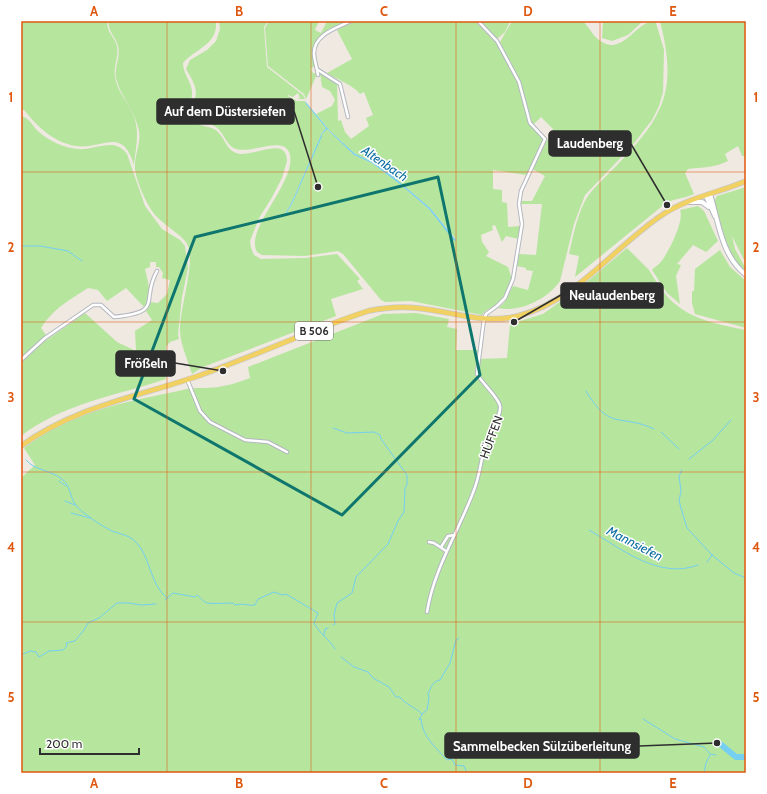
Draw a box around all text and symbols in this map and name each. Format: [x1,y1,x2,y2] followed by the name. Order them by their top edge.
[90,3,99,19] text: A
[235,3,243,19] text: B
[380,3,388,19] text: C
[523,3,533,19] text: D
[669,3,677,19] text: E
[9,89,13,105] text: 1
[754,89,758,105] text: 1
[157,99,294,124] callout: Auf dem Düstersiefen
[164,103,286,119] text: Auf dem Düstersiefen
[549,131,631,156] callout: Laudenberg
[557,135,624,151] text: Laudenberg
[358,141,411,184] water label: Altenbach
[8,239,15,255] text: 2
[753,239,760,255] text: 2
[561,283,663,308] callout: Neulaudenberg
[569,287,656,303] text: Neulaudenberg
[295,322,333,340] road number: B 506
[116,351,175,376] callout: Frößeln
[124,355,168,371] text: Frößeln
[7,389,15,405] text: 3
[752,389,760,405] text: 3
[476,413,506,461] street label: HÜFFEN
[604,522,666,564] water label: Mannsiefen
[7,539,15,555] text: 4
[752,539,760,555] text: 4
[8,689,15,705] text: 5
[753,689,760,705] text: 5
[40,730,139,756] scale bar
[445,733,639,758] callout: Sammelbecken Sülzüberleitung
[46,736,82,751] text: 200 m
[453,738,631,754] text: Sammelbecken Sülzüberleitung
[90,775,99,791] text: A
[235,775,243,791] text: B
[380,775,388,791] text: C
[523,775,533,791] text: D
[669,775,677,791] text: E

